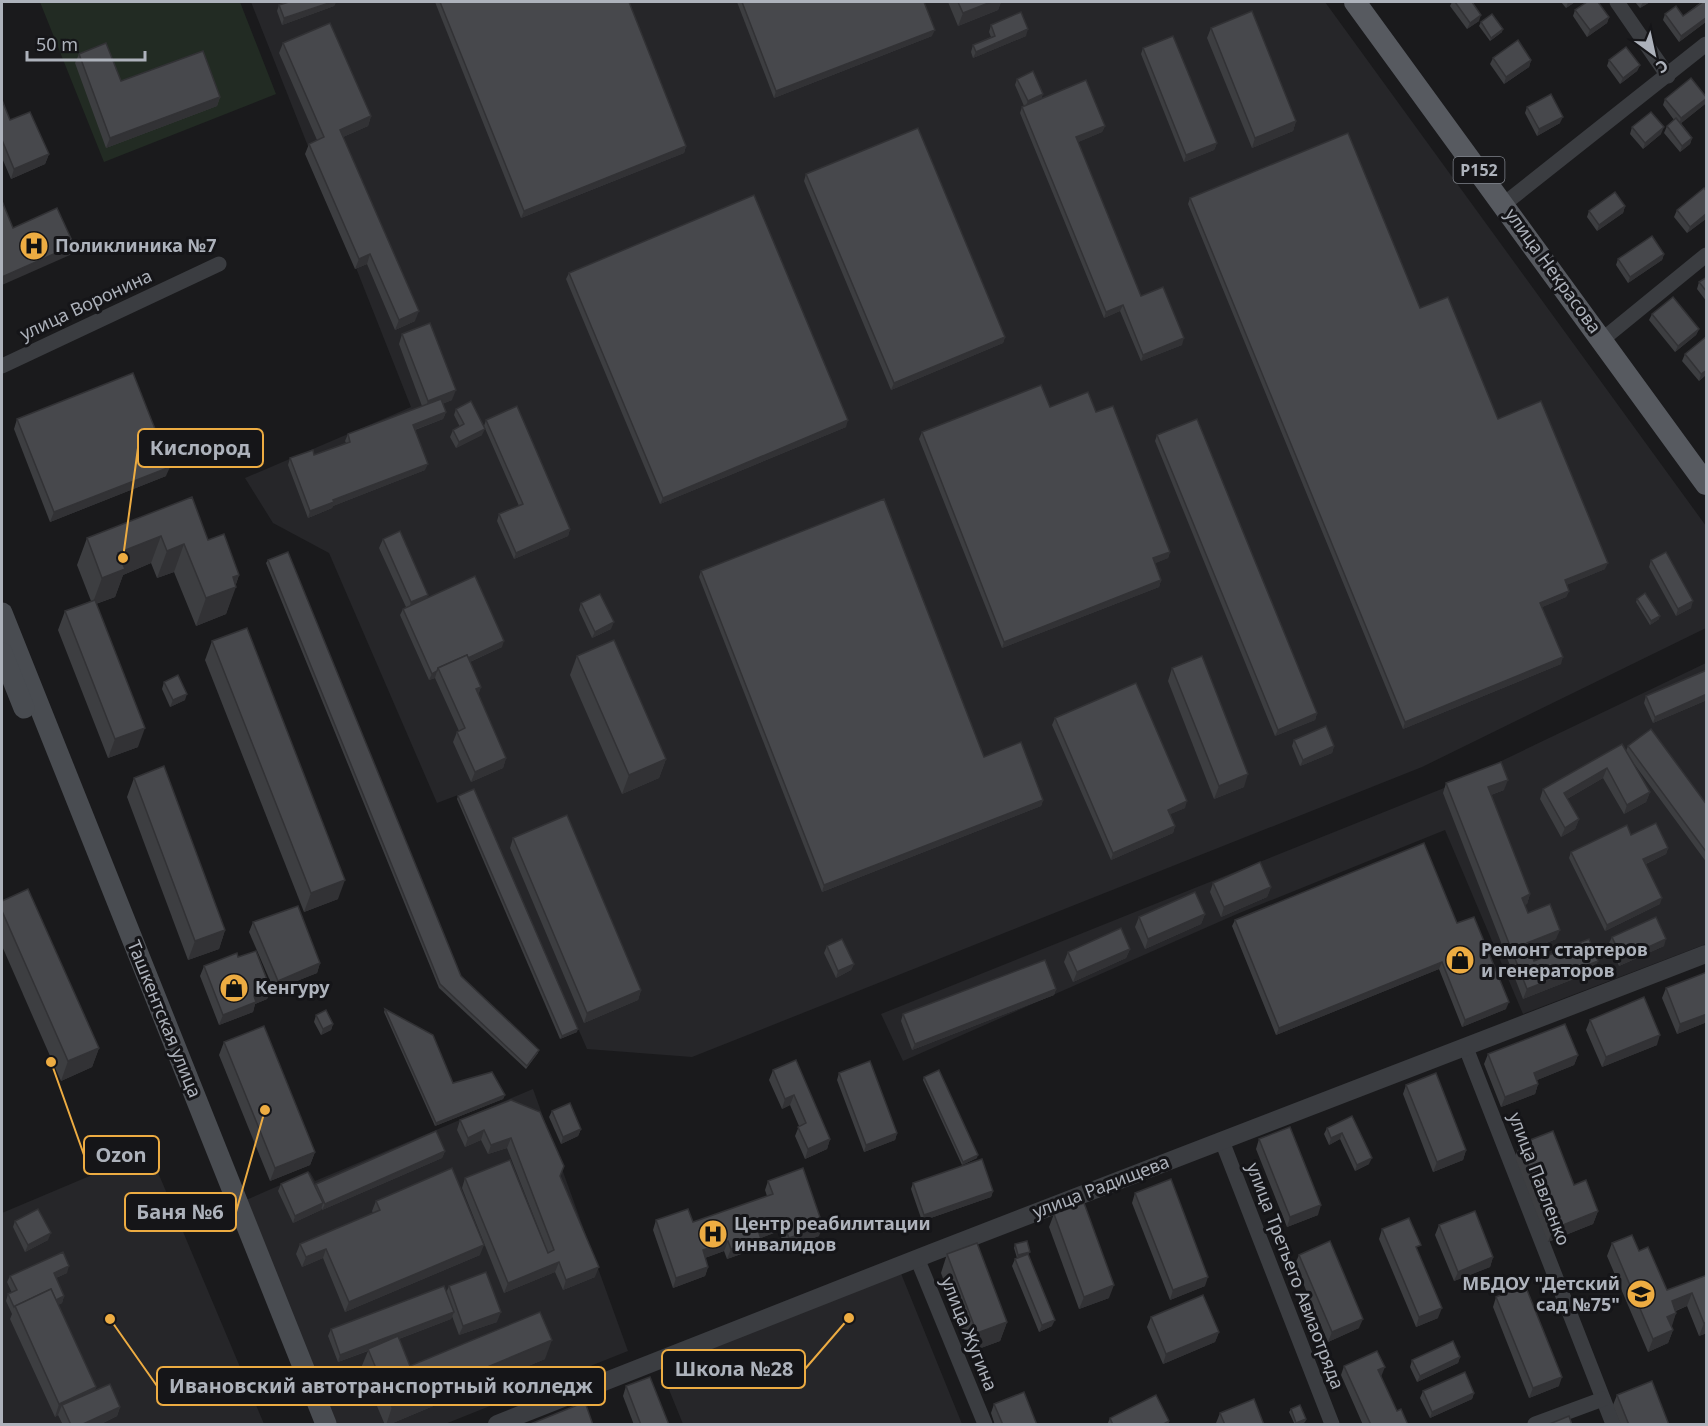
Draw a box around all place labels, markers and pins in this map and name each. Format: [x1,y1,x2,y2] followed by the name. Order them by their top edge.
[18,230,50,262] hospital icon: Поликлиника №7
[55,233,217,257] place label: Поликлиника №7
[138,429,263,467] callout: Кислород
[1481,937,1648,982] place label: Ремонт стартеров и генераторов
[1444,944,1476,976] shop icon: Ремонт стартеров и генераторов
[218,972,250,1004] shop icon: Кенгуру
[255,975,330,999] place label: Кенгуру
[84,1136,159,1174] callout: Ozon
[125,1193,236,1231] callout: Баня №6
[734,1211,931,1256] place label: Центр реабилитации инвалидов
[697,1218,729,1250] hospital icon: Центр реабилитации инвалидов
[1462,1271,1620,1316] place label: МБДОУ "Детский сад №75"
[1625,1278,1657,1310] school or university icon: МБДОУ "Детский сад №75"
[662,1350,805,1388] callout: Школа №28
[157,1367,605,1405] callout: Ивановский автотранспортный колледж

